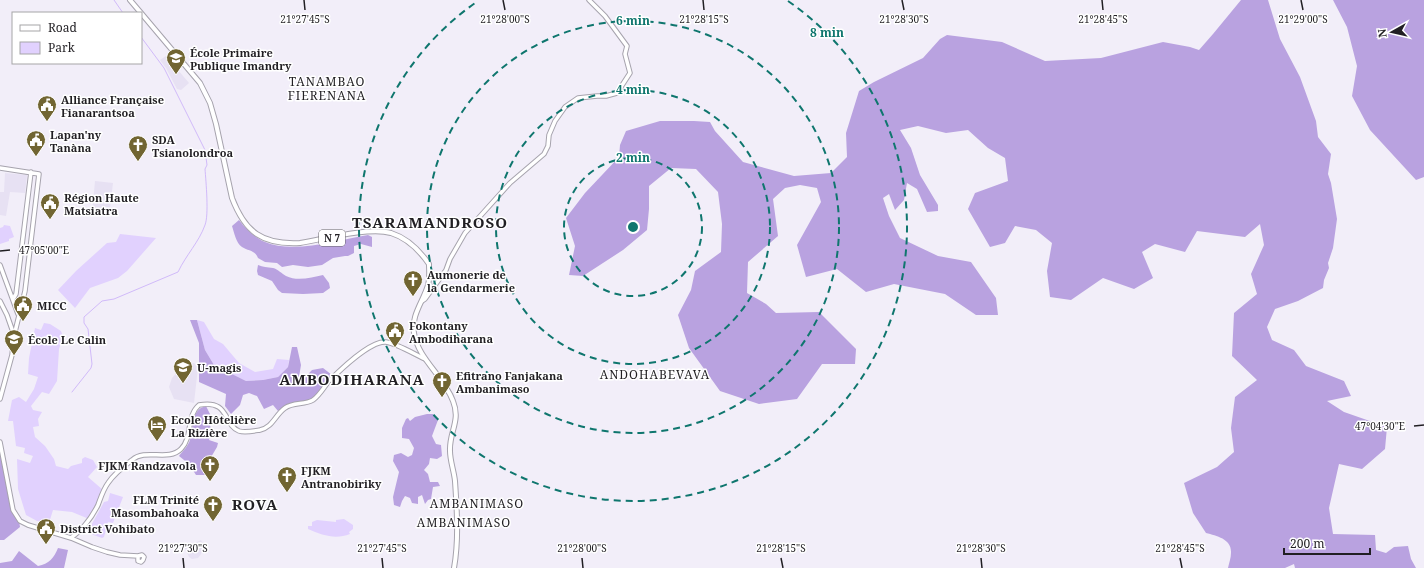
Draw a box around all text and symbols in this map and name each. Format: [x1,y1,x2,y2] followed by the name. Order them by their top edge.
[12,12,142,64] legend
[280,12,330,26] text: 21°27'45"S
[480,12,530,26] text: 21°28'00"S
[616,12,650,29] text: 6 min
[679,12,729,26] text: 21°28'15"S
[879,12,929,26] text: 21°28'30"S
[1078,12,1128,26] text: 21°28'45"S
[1278,12,1328,26] text: 21°29'00"S
[1372,12,1412,52] north arrow
[48,19,78,36] text: Road
[810,24,844,41] text: 8 min
[1374,28,1390,39] text: N
[48,39,76,56] text: Park
[190,45,292,73] place label: École Primaire Publique Imandry
[165,47,187,75] school or university icon: École Primaire Publique Imandry
[288,73,366,104] district label: TANAMBAO FIERENANA
[616,81,650,98] text: 4 min
[61,92,164,120] place label: Alliance Française Fianarantsoa
[36,94,58,122] public building icon: Alliance Française Fianarantsoa
[50,127,102,155] place label: Lapan'ny Tanàna
[25,129,47,157] public building icon: Lapan'ny Tanàna
[152,132,234,160] place label: SDA Tsianolondroa
[127,134,149,162] church icon: SDA Tsianolondroa
[616,149,650,166] text: 2 min
[64,190,139,218] place label: Région Haute Matsiatra
[39,192,61,220] public building icon: Région Haute Matsiatra
[352,212,508,232] district label: TSARAMANDROSO
[626,220,640,234] centre of rings
[319,230,345,246] road number: N 7
[19,243,69,257] text: 47°05'00"E
[427,267,515,295] place label: Aumonerie de la Gendarmerie
[402,269,424,297] church icon: Aumonerie de la Gendarmerie
[12,294,34,322] public building icon: MICC
[37,298,67,313] place label: MICC
[409,318,493,346] place label: Fokontany Ambodiharana
[384,320,406,348] public building icon: Fokontany Ambodiharana
[3,328,25,356] school or university icon: École Le Calin
[28,332,107,347] place label: École Le Calin
[172,356,194,384] school or university icon: U-magis
[197,360,241,375] place label: U-magis
[600,366,710,383] district label: ANDOHABEVAVA
[456,368,563,396] place label: Efitrano Fanjakana Ambanimaso
[279,369,425,389] district label: AMBODIHARANA
[431,370,453,398] church icon: Efitrano Fanjakana Ambanimaso
[171,412,256,440] place label: Ecole Hôtelière La Rizière
[146,414,168,442] hotel icon: Ecole Hôtelière La Rizière
[1355,419,1405,433] text: 47°04'30"E
[199,454,221,482] church icon: FJKM Randzavola
[98,458,196,473] place label: FJKM Randzavola
[301,463,382,491] place label: FJKM Antranobiriky
[276,465,298,493] church icon: FJKM Antranobiriky
[111,492,199,520] place label: FLM Trinité Masombahoaka
[202,494,224,522] church icon: FLM Trinité Masombahoaka
[232,494,278,514] district label: ROVA
[430,495,524,512] district label: AMBANIMASO
[417,514,511,531] district label: AMBANIMASO
[35,517,57,545] public building icon: District Vohibato
[60,521,155,536] place label: District Vohibato
[1284,530,1370,556] scale bar
[1290,535,1325,552] text: 200 m
[158,541,208,555] text: 21°27'30"S
[357,541,407,555] text: 21°27'45"S
[557,541,607,555] text: 21°28'00"S
[756,541,806,555] text: 21°28'15"S
[956,541,1006,555] text: 21°28'30"S
[1155,541,1205,555] text: 21°28'45"S

